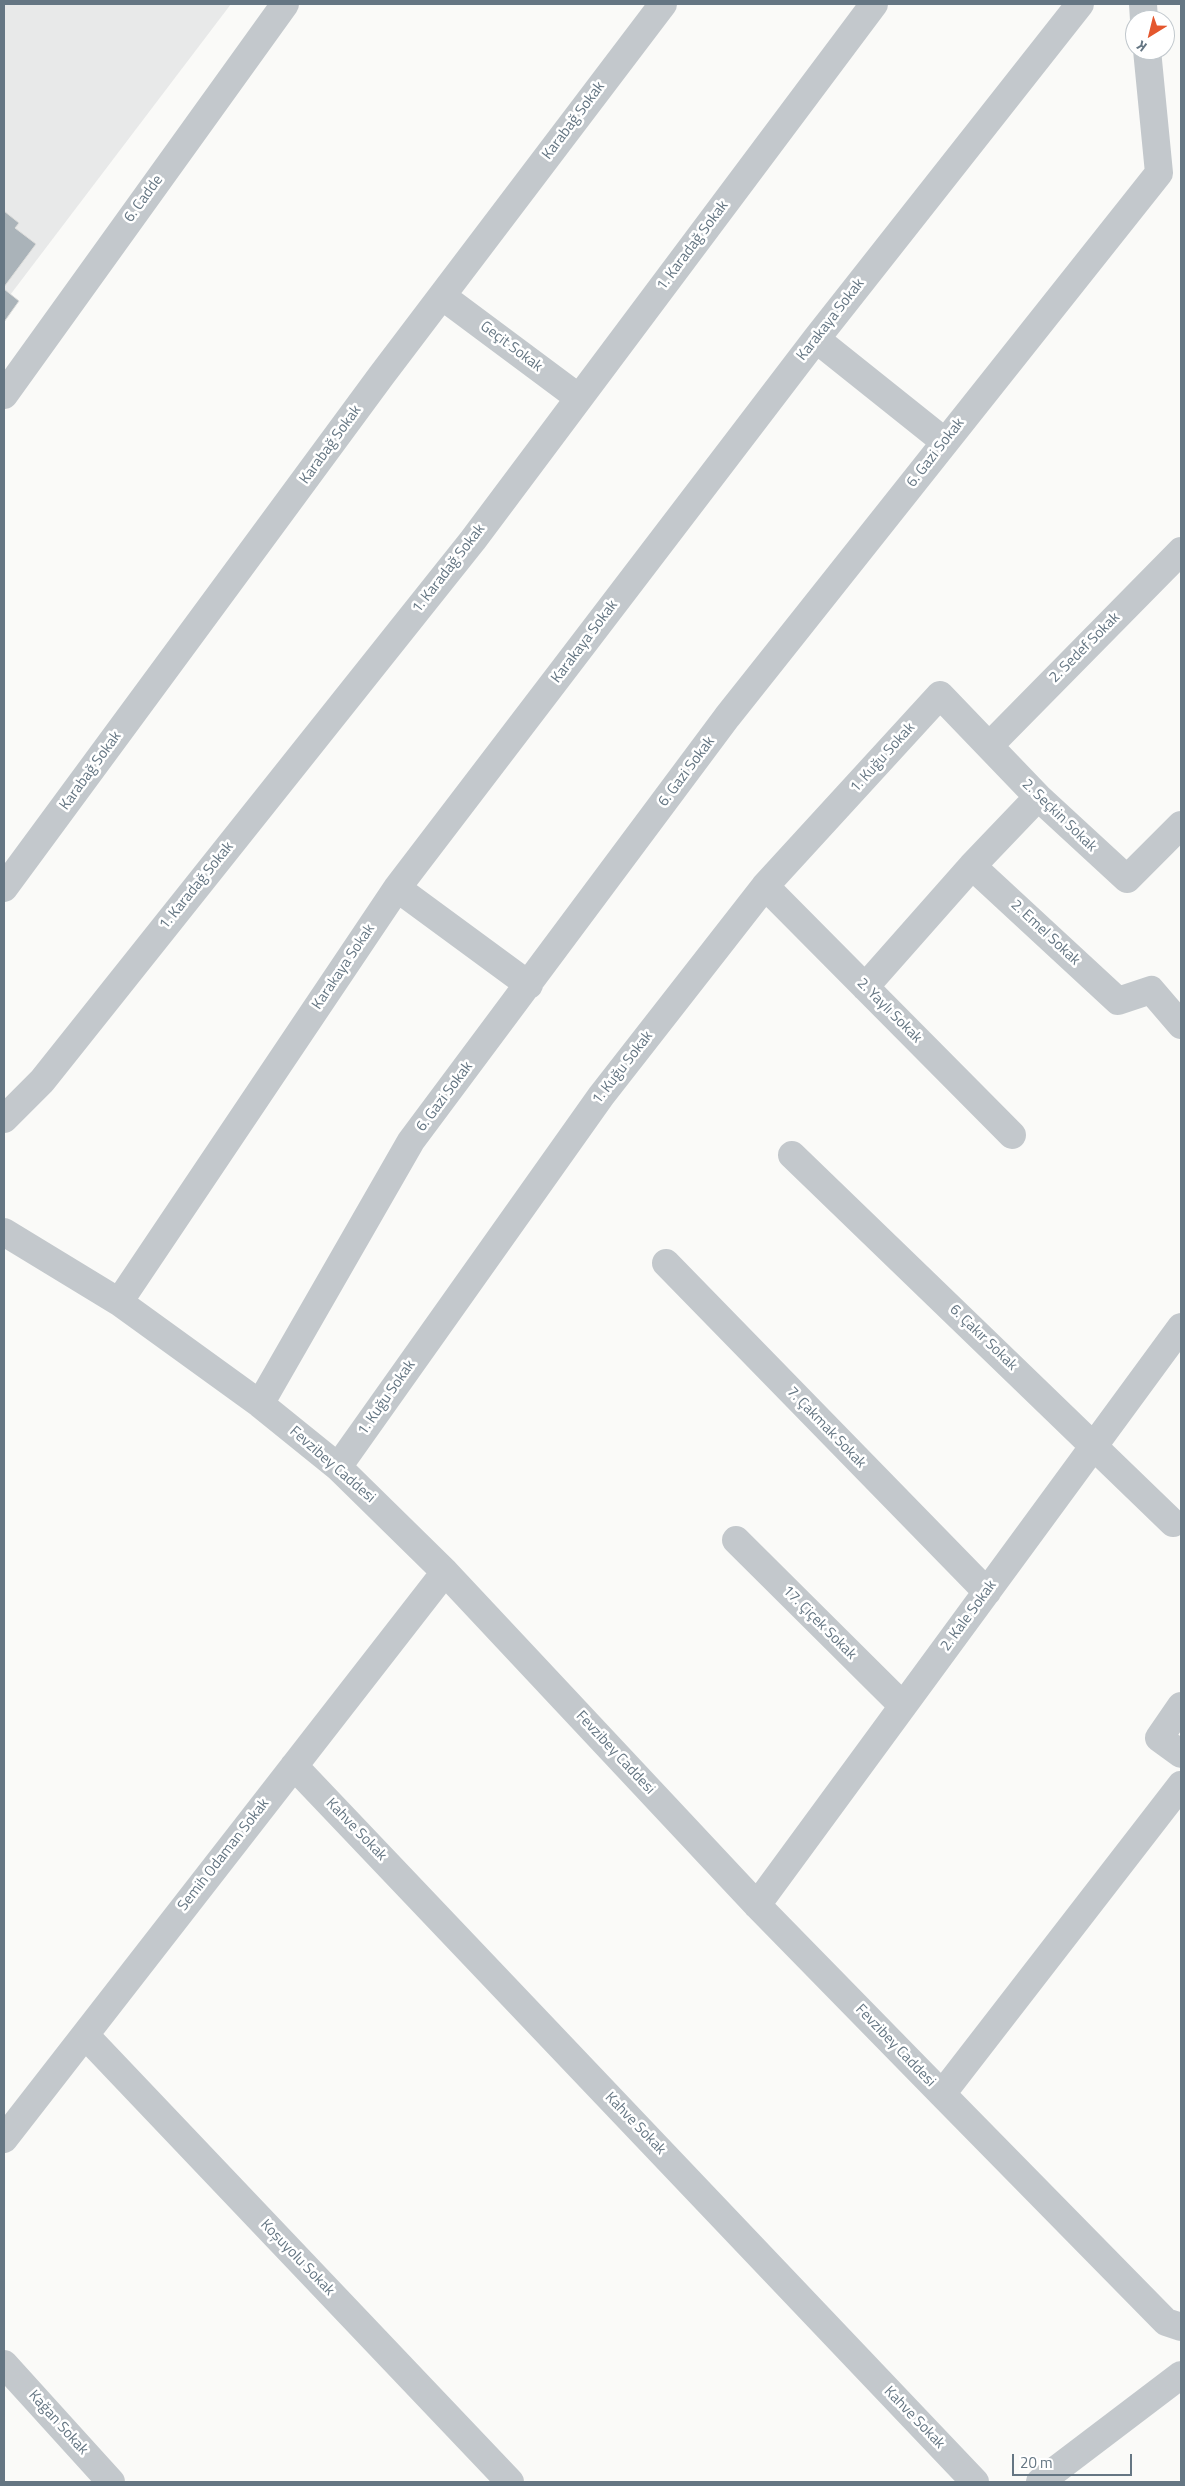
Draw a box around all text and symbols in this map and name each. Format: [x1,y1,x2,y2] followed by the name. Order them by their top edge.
[1125,10,1175,60] north arrow
[1132,36,1151,58] text: K
[539,78,609,164] street label: Karabağ Sokak
[121,172,167,226] street label: 6. Cadde
[653,197,733,295] street label: 1. Karadağ Sokak
[793,275,869,365] street label: Karakaya Sokak
[476,318,546,376] street label: Geçit Sokak
[296,402,366,488] street label: Karabağ Sokak
[903,415,969,491] street label: 6. Gazi Sokak
[409,521,489,617] street label: 1. Karadağ Sokak
[548,597,622,687] street label: Karakaya Sokak
[1046,609,1124,687] street label: 2. Sedef Sokak
[847,719,919,797] street label: 1. Kuğu Sokak
[56,728,126,814] street label: Karabağ Sokak
[655,733,719,811] street label: 6. Gazi Sokak
[1018,776,1100,856] street label: 2. Seçkin Sokak
[156,838,238,934] street label: 1. Karadağ Sokak
[1007,896,1083,970] street label: 2. Emel Sokak
[309,921,379,1013] street label: Karakaya Sokak
[853,975,925,1047] street label: 2. Yaylı Sokak
[589,1028,657,1108] street label: 1. Kuğu Sokak
[413,1058,477,1136] street label: 6. Gazi Sokak
[945,1301,1021,1375] street label: 6. Çakır Sokak
[354,1357,420,1439] street label: 1. Kuğu Sokak
[783,1384,869,1472] street label: 7. Çakmak Sokak
[285,1423,379,1507] street label: Fevzibey Caddesi
[937,1577,1001,1655] street label: 2. Kale Sokak
[778,1582,860,1664] street label: 17. Çiçek Sokak
[572,1707,658,1799] street label: Fevzibey Caddesi
[175,1795,273,1915] street label: Semih Odaman Sokak
[322,1795,390,1865] street label: Kahve Sokak
[851,2001,939,2091] street label: Fevzibey Caddesi
[601,2089,669,2159] street label: Kahve Sokak
[256,2216,338,2300] street label: Koşuyolu Sokak
[880,2383,948,2453] street label: Kahve Sokak
[24,2387,92,2459] street label: Kağan Sokak
[1015,2444,1135,2476] scale bar
[1020,2451,1053,2474] text: 20 m

